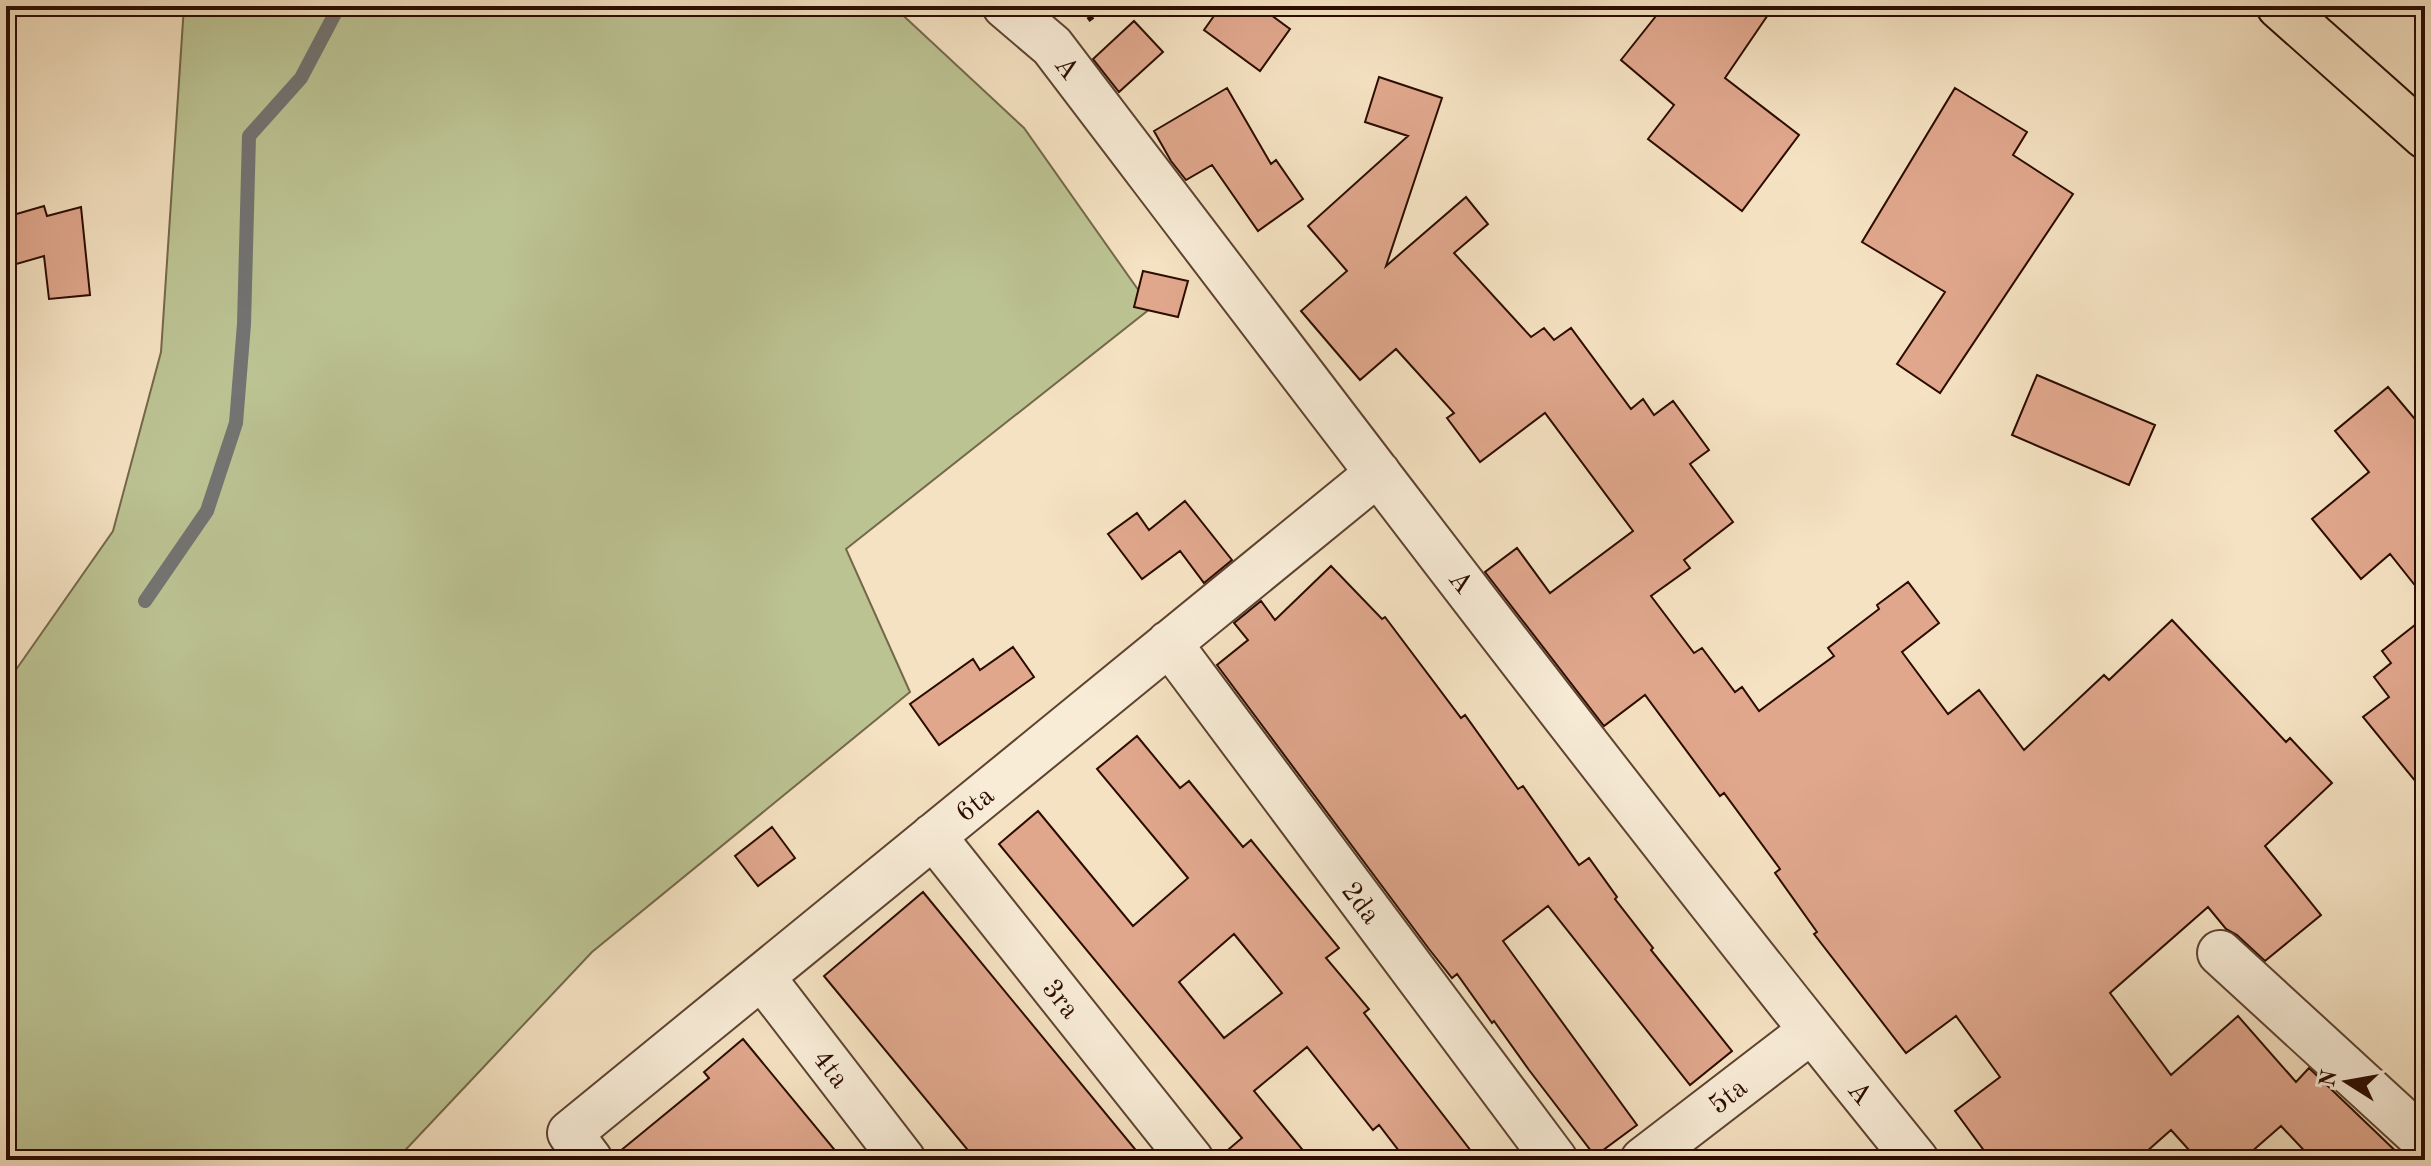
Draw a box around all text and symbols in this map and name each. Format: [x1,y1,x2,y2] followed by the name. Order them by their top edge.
[1048,52,1083,86] street label: A
[1442,566,1477,600] street label: A
[952,782,1000,829] street label: 6ta
[1335,878,1384,930] street label: 2da
[1036,975,1084,1025] street label: 3ra
[2307,1042,2387,1122] north arrow
[806,1046,853,1094] street label: 4ta
[2317,1068,2342,1089] text: N
[1705,1074,1753,1121] street label: 5ta
[1841,1077,1876,1111] street label: A

